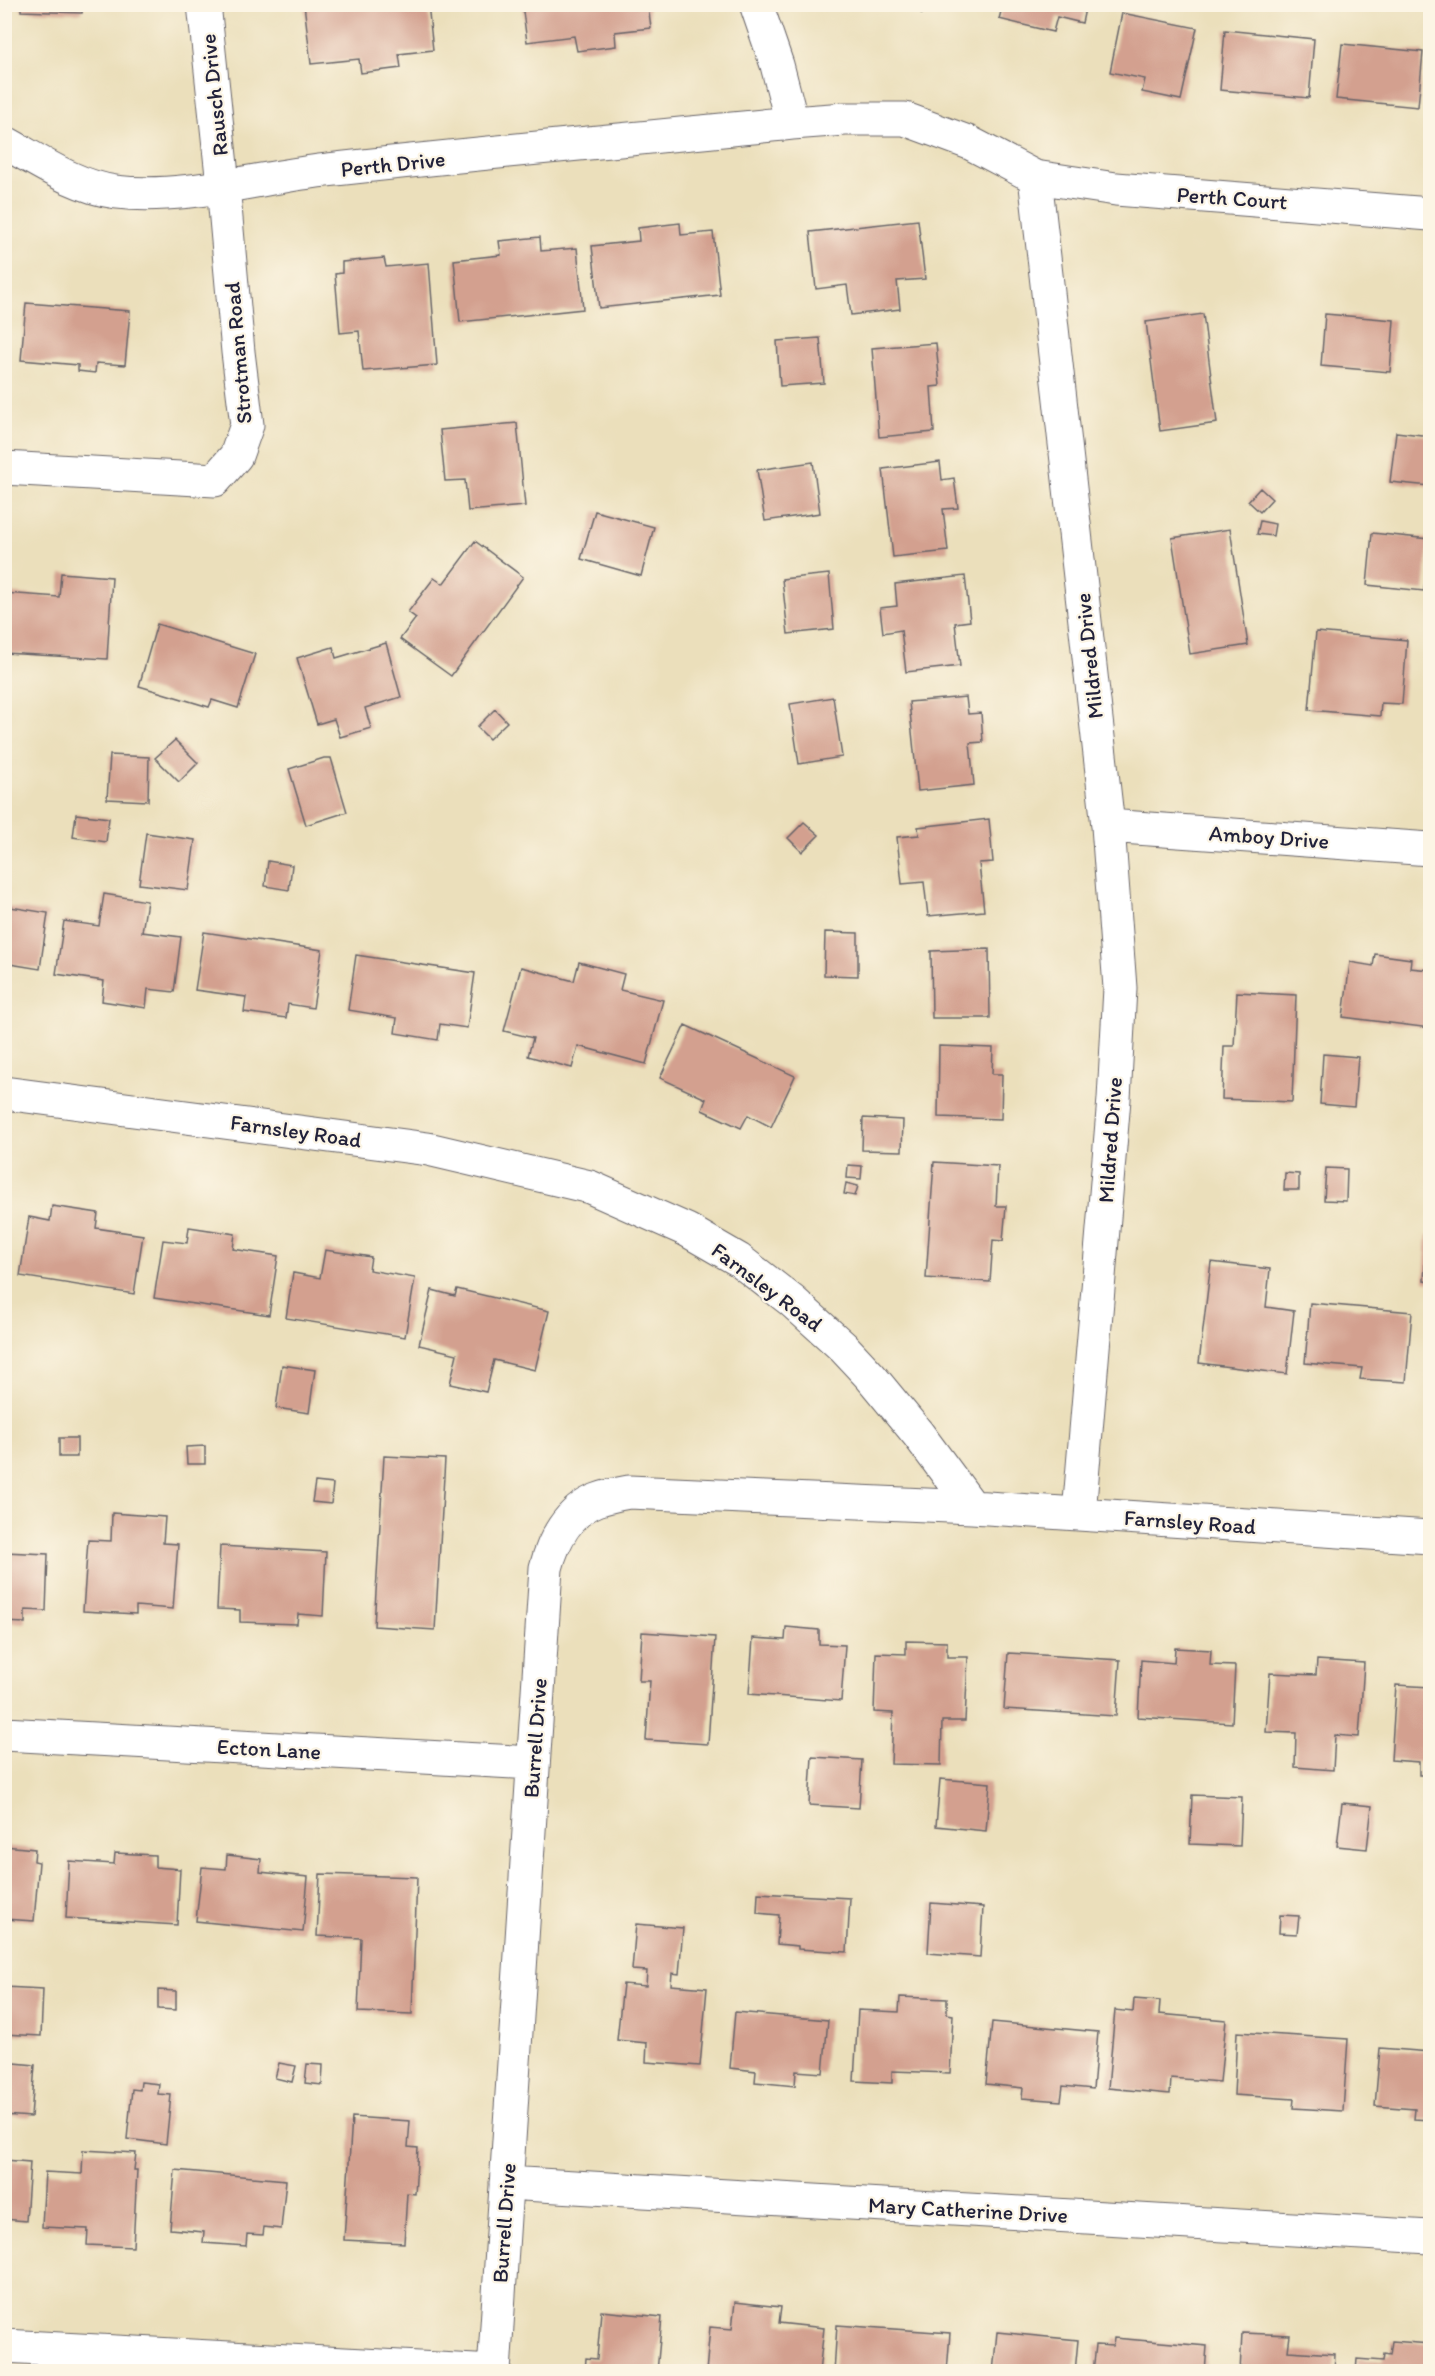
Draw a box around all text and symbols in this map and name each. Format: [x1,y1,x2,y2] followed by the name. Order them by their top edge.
[194,33,234,157] street label: Rausch Drive
[339,145,447,183] street label: Perth Drive
[1176,181,1288,215] street label: Perth Court
[218,281,258,425] street label: Strotman Road
[1069,592,1109,720] street label: Mildred Drive
[1208,819,1330,855] street label: Amboy Drive
[1092,1076,1128,1204] street label: Mildred Drive
[229,1108,363,1154] street label: Farnsley Road
[706,1236,828,1338] street label: Farnsley Road
[1123,1504,1257,1540] street label: Farnsley Road
[517,1677,553,1799] street label: Burrell Drive
[216,1733,322,1765] street label: Ecton Lane
[486,2162,522,2284] street label: Burrell Drive
[868,2191,1068,2229] street label: Mary Catherine Drive

